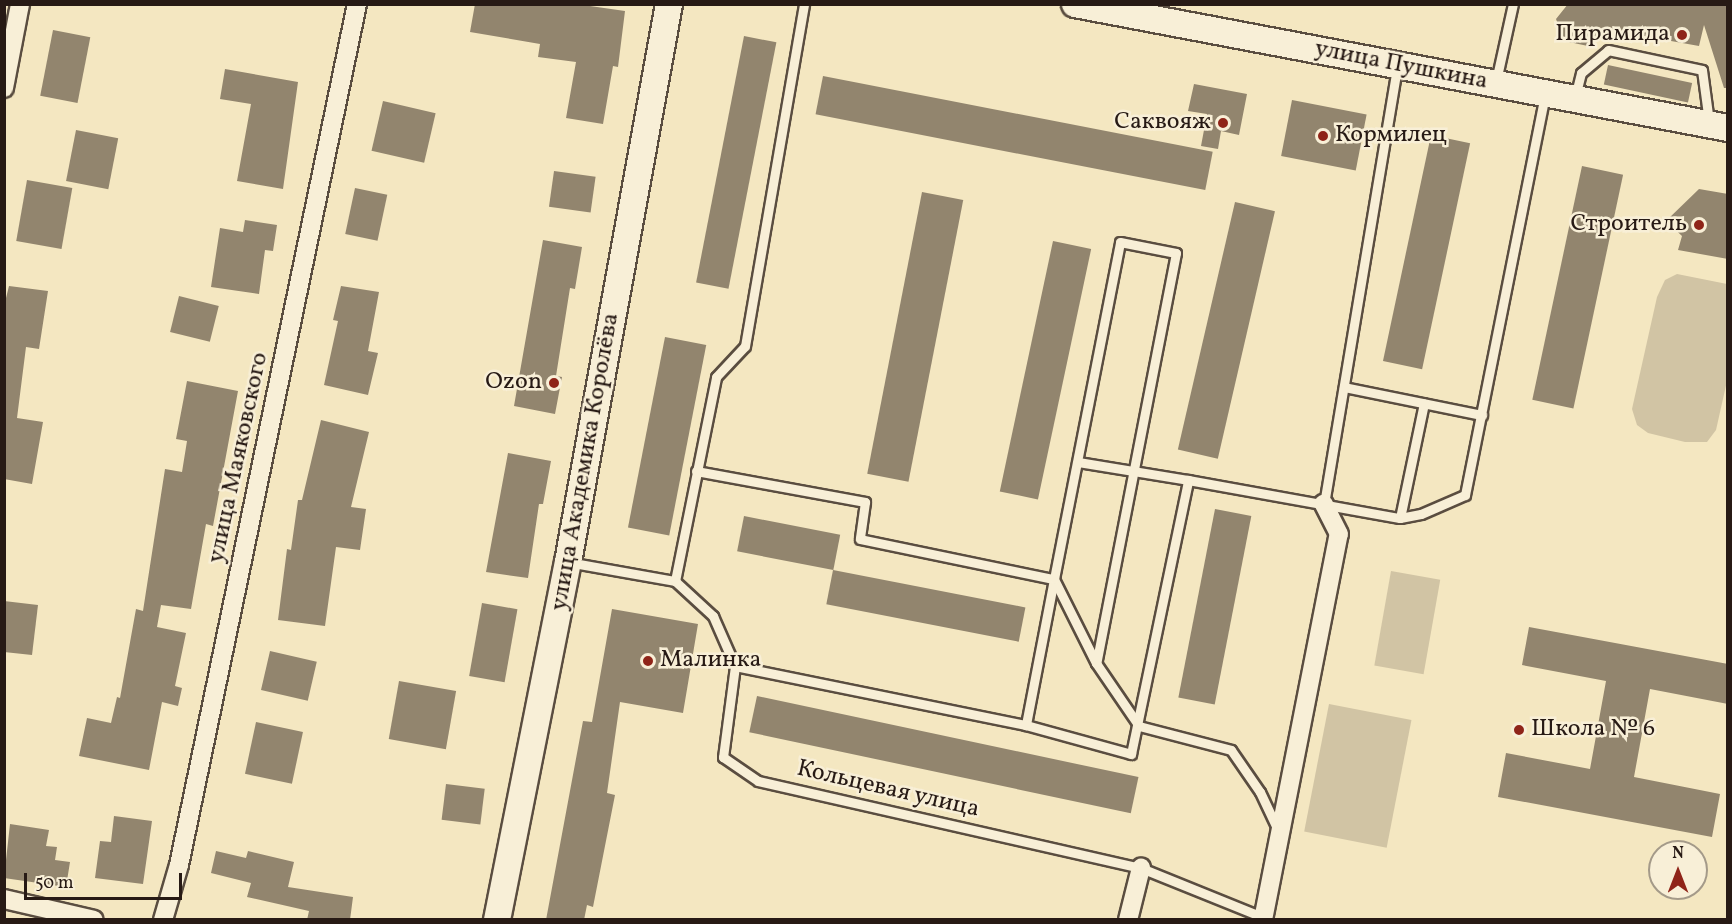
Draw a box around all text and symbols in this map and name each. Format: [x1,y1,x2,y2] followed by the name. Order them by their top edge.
[1555,21,1670,49] place label: Пирамида
[1675,28,1689,42] marker: Пирамида
[1312,35,1490,97] street label: улица Пушкина
[1114,109,1211,137] place label: Саквояж
[1216,116,1230,130] marker: Саквояж
[1335,122,1447,150] place label: Кормилец
[1316,129,1330,143] marker: Кормилец
[1571,211,1687,239] place label: Строитель
[1692,218,1706,232] marker: Строитель
[546,311,626,613] street label: улица Академика Королёва
[203,350,275,566] street label: улица Маяковского
[485,369,542,397] place label: Ozon
[547,376,561,390] marker: Ozon
[660,647,761,675] place label: Малинка
[641,654,655,668] marker: Малинка
[1531,716,1655,744] place label: Школа № 6
[1512,723,1526,737] marker: Школа № 6
[794,755,982,825] street label: Кольцевая улица
[1648,840,1708,900] north arrow
[1672,843,1684,865] text: N
[27,861,184,899] scale bar
[35,871,74,896] text: 50 m

